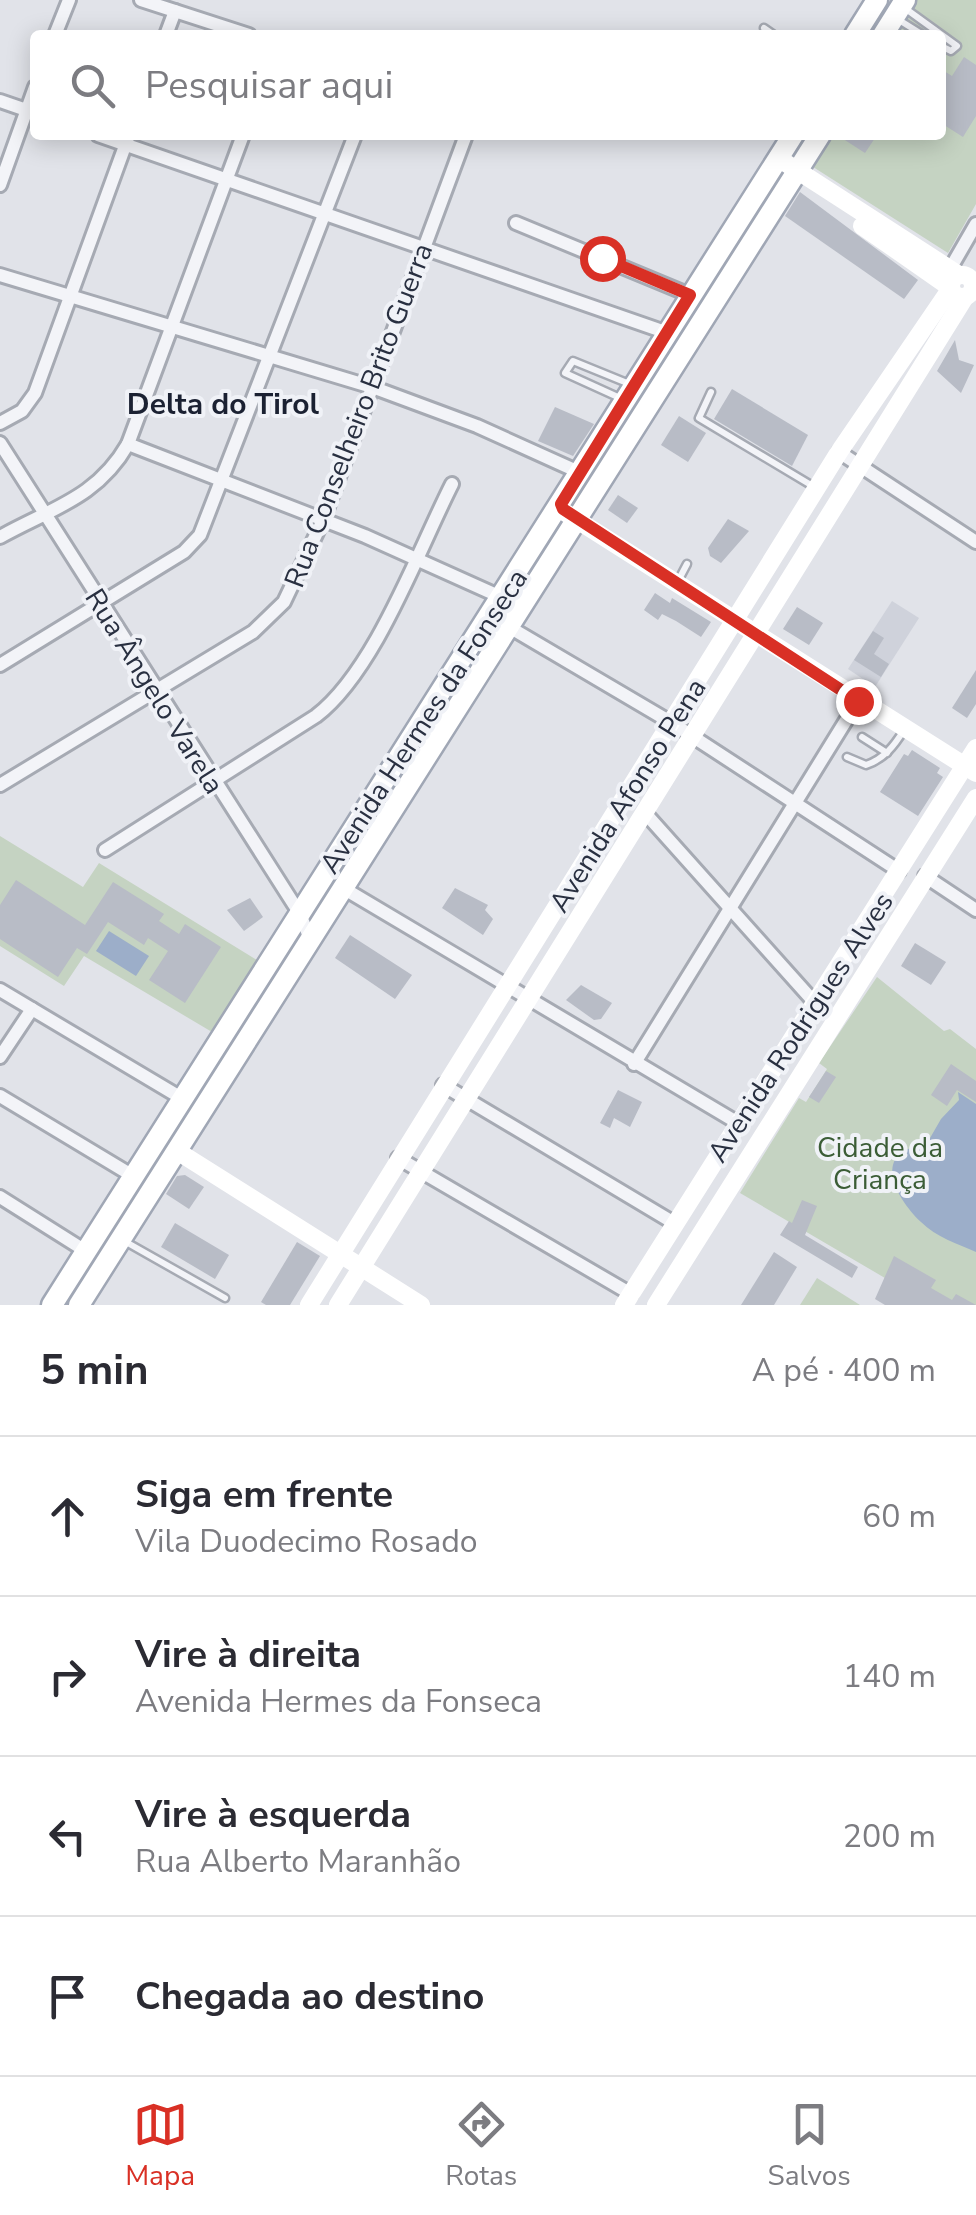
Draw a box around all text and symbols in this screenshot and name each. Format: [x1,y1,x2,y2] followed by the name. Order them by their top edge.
[30,30,946,140] search box
[65,58,120,113] icon: search
[145,60,393,111] text: Pesquisar aqui
[580,236,626,282] route start
[276,238,442,593] street label: Rua Conselheiro Brito Guerra
[127,384,320,425] district label: Delta do Tirol
[311,562,537,881] street label: Avenida Hermes da Fonseca
[76,582,233,801] street label: Rua Ângelo Varela
[540,671,715,920] street label: Avenida Afonso Pena
[836,679,882,725] route end
[699,885,903,1170] street label: Avenida Rodrigues Alves
[817,1129,943,1199] park label: Cidade da Criança
[40,1342,149,1399] text: 5 min
[752,1349,936,1392] text: A pé · 400 m
[135,1469,393,1520] text: Siga em frente
[40,1489,95,1544] icon: ahead
[862,1495,936,1538] text: 60 m
[135,1520,478,1563] text: Vila Duodecimo Rosado
[135,1629,361,1680] text: Vire à direita
[40,1649,95,1704] icon: right
[843,1655,936,1698] text: 140 m
[135,1680,542,1723] text: Avenida Hermes da Fonseca
[135,1789,411,1840] text: Vire à esquerda
[40,1809,95,1864] icon: left
[843,1815,936,1858] text: 200 m
[135,1840,461,1883] text: Rua Alberto Maranhão
[40,1969,95,2024] icon: arrive
[135,1971,484,2022] text: Chegada ao destino
[125,2097,195,2195] tab: Mapa
[445,2097,517,2195] tab: Rotas
[768,2097,851,2195] tab: Salvos

